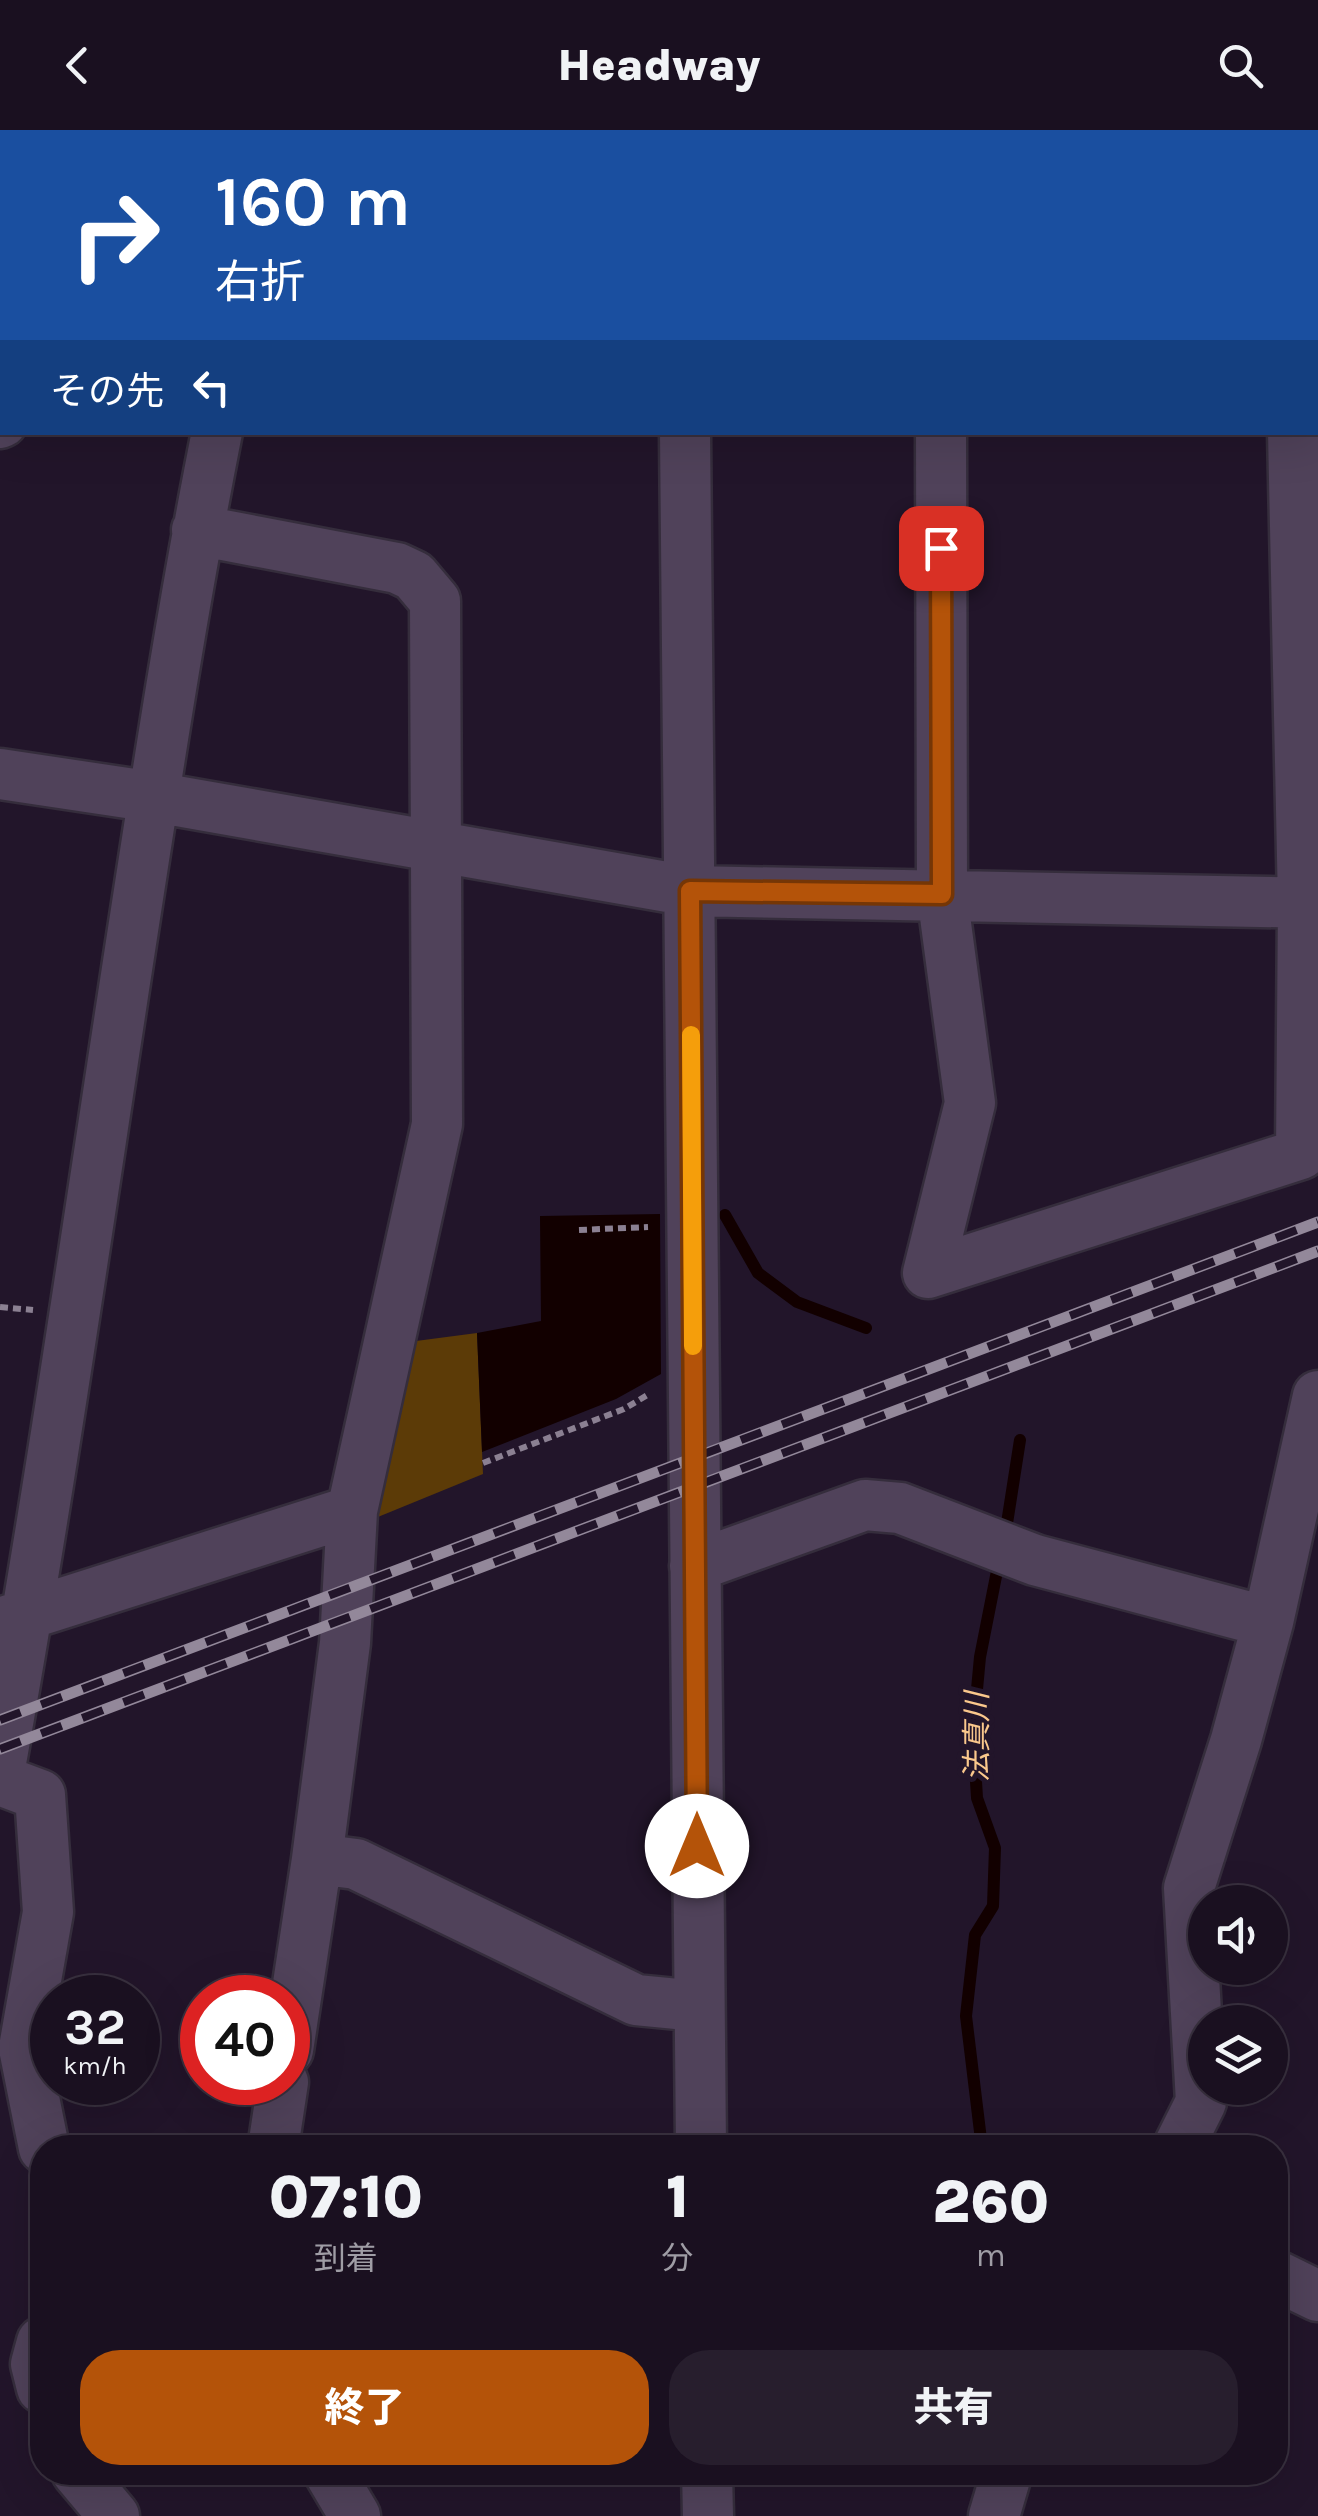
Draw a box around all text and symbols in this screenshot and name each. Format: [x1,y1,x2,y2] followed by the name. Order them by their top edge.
[50,38,105,93] icon: back
[1213,38,1268,93] icon: search
[558,39,760,91] text: Headway
[215,161,411,243] text: 160 m
[50,170,180,300] icon: right
[215,256,305,308] text: 右折
[184,360,239,415] icon: left
[50,369,164,414] text: その先
[899,506,984,591] pin
[914,521,969,576] icon: arrive
[959,1689,995,1782] water label: 法真川
[645,1794,749,1898] position arrow
[1188,1885,1288,2105] map controls
[1188,1885,1288,1985] button: sound
[180,1975,310,2105] speed limit sign: 40
[64,1998,126,2057] text: 32
[1188,2005,1288,2105] button: layers
[63,2051,127,2080] text: km/h
[269,2162,423,2232] text: 07:10
[666,2162,689,2232] text: 1
[932,2167,1049,2237] text: 260
[976,2237,1006,2274] text: m
[314,2240,378,2277] text: 到着
[662,2240,694,2277] text: 分
[80,2350,649,2465] button: 終了
[669,2350,1238,2465] button: 共有

